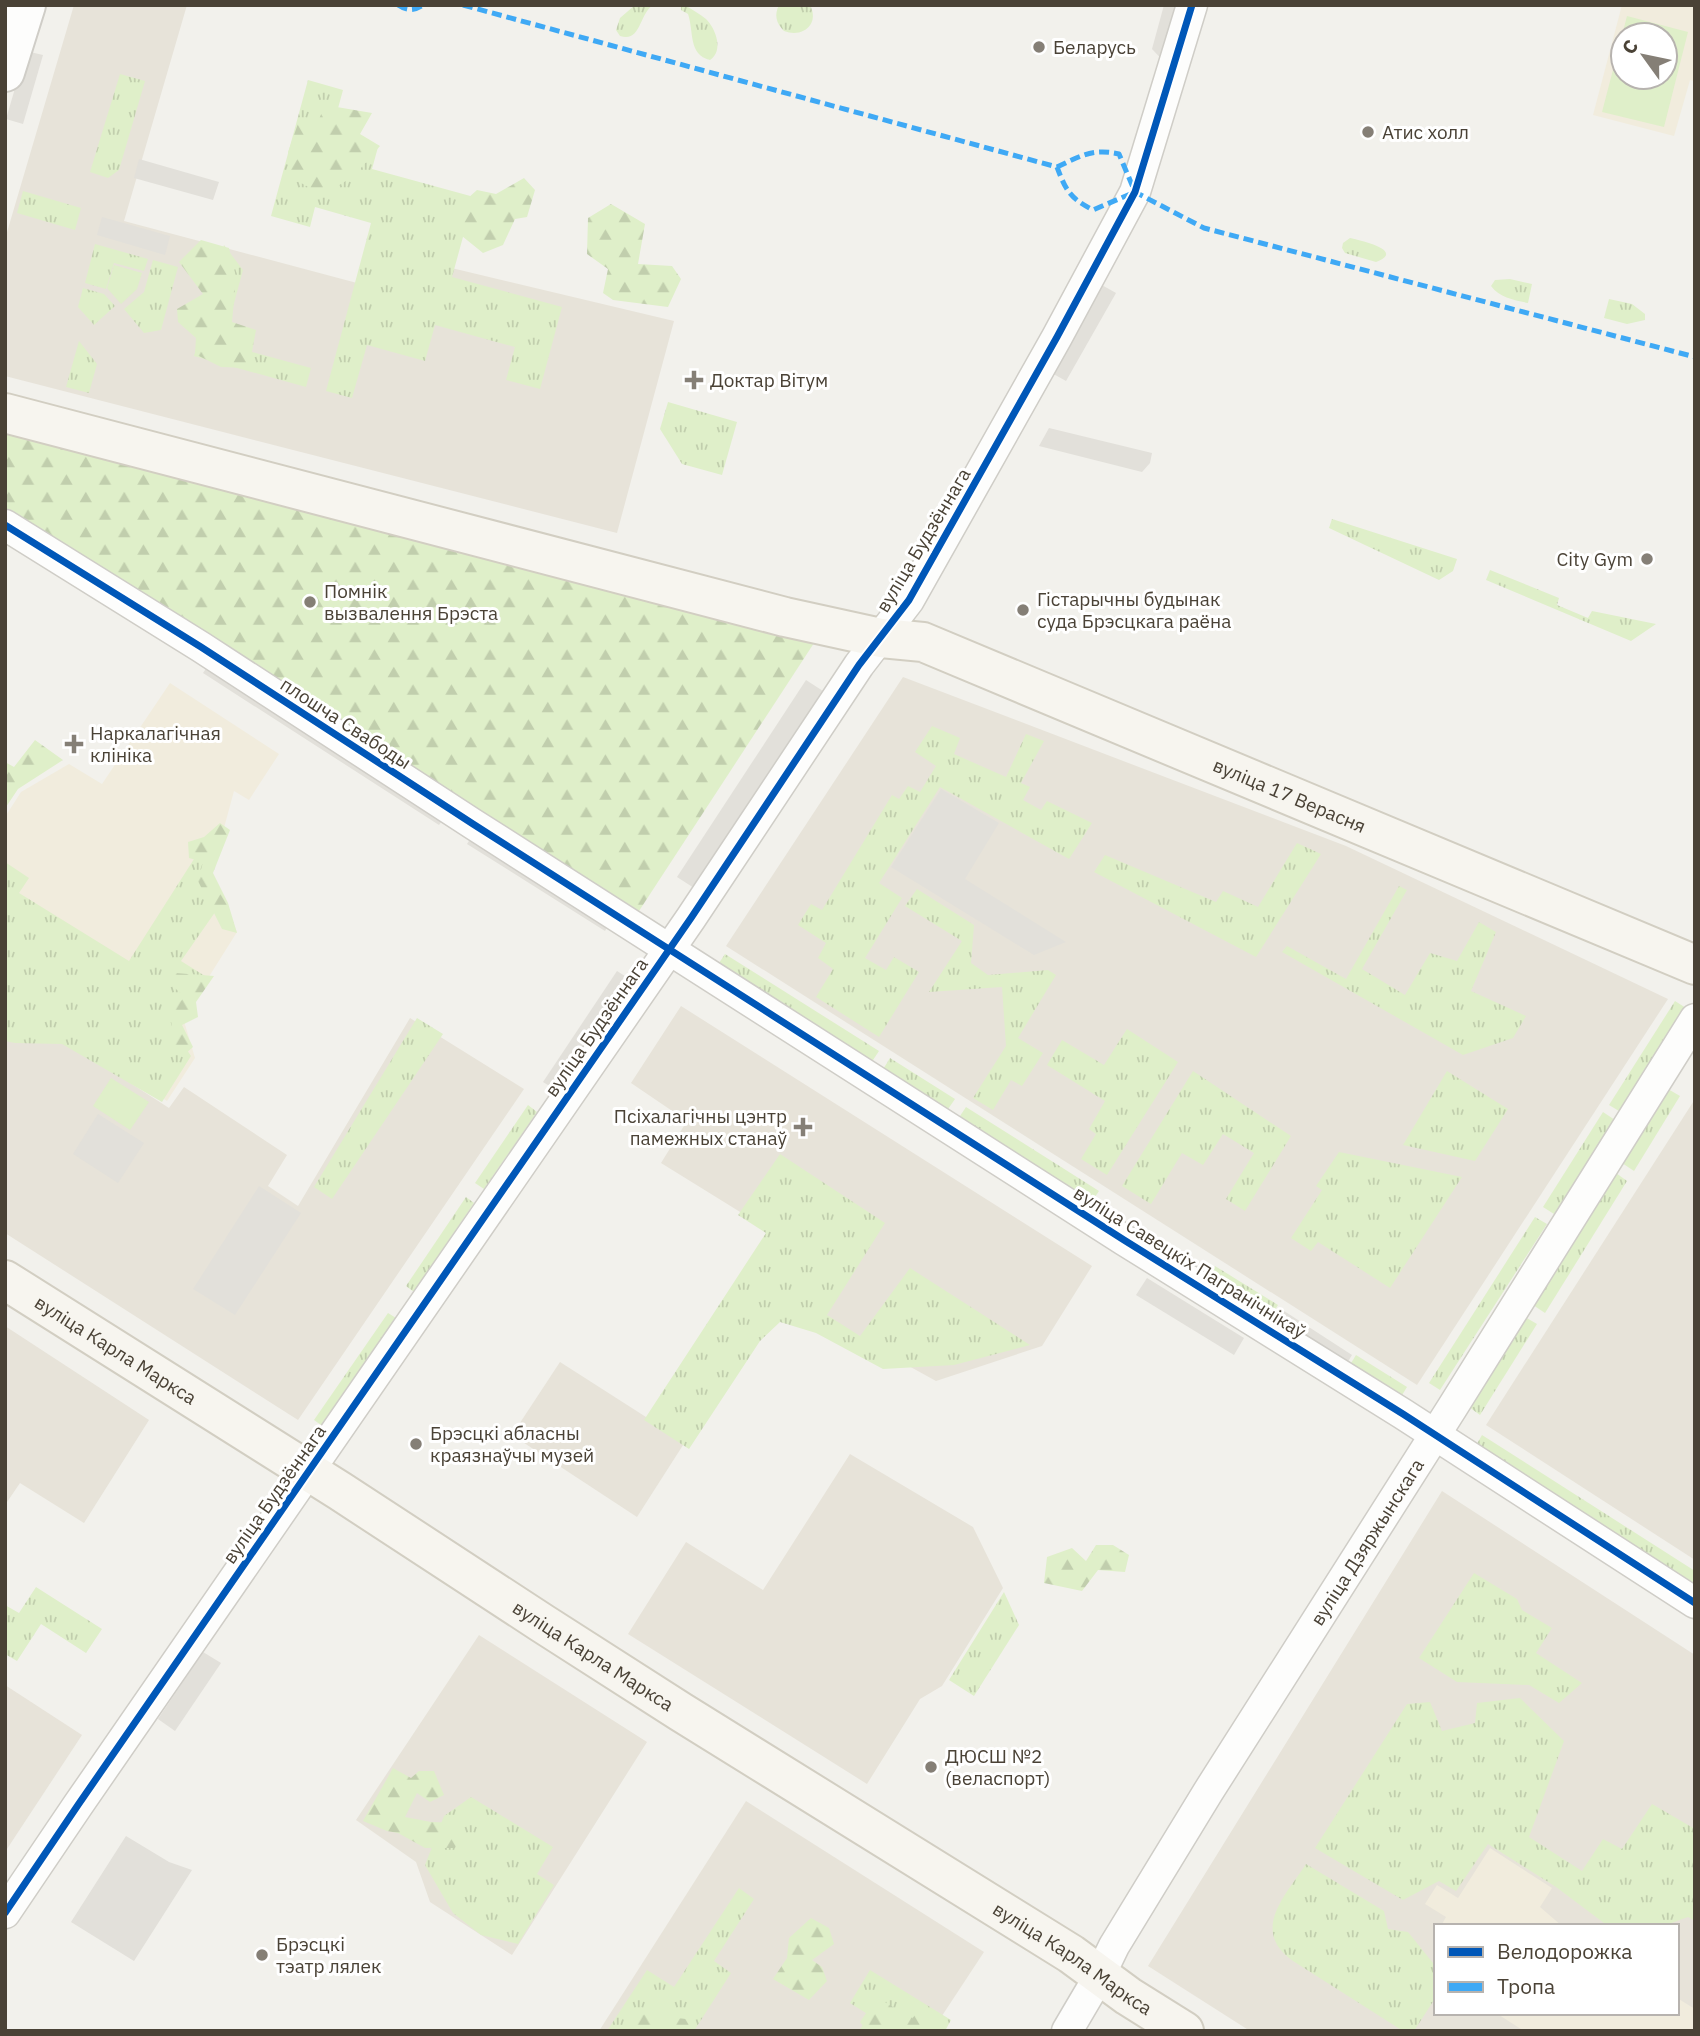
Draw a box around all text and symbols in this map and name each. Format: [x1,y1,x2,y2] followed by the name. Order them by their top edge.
[1609,21,1679,91] north arrow
[1053,35,1136,59] place label: Беларусь
[1616,35,1643,58] text: С
[1031,39,1047,55] marker: Беларусь
[1382,120,1469,144] place label: Атис холл
[1360,124,1376,140] marker: Атис холл
[710,368,828,392] place label: Доктар Вітум
[684,370,704,390] marker: Доктар Вітум
[870,463,976,617] street label: вуліца Будзённага
[1557,547,1633,571] place label: City Gym
[1639,551,1655,567] marker: City Gym
[324,579,498,625] place label: Помнік вызвалення Брэста
[1037,587,1231,633] place label: Гістарычны будынак суда Брэсцкага раёна
[302,594,318,610] marker: Помнік вызвалення Брэста
[1015,602,1031,618] marker: Гістарычны будынак суда Брэсцкага раёна
[276,672,416,774] street label: плошча Свабоды
[90,721,221,767] place label: Наркалагічная клініка
[64,734,84,754] marker: Наркалагічная клініка
[1209,753,1370,838] street label: вуліца 17 Верасня
[539,953,653,1101] street label: вуліца Будзённага
[614,1104,788,1150] place label: Псіхалагічны цэнтр памежных станаў
[793,1117,813,1137] marker: Псіхалагічны цэнтр памежных станаў
[1069,1180,1311,1344] street label: вуліца Савецкіх Пагранічнікаў
[30,1290,201,1410] street label: вуліца Карла Маркса
[217,1420,331,1568] street label: вуліца Будзённага
[430,1421,594,1467] place label: Брэсцкі абласны краязнаўчы музей
[408,1436,424,1452] marker: Брэсцкі абласны краязнаўчы музей
[1305,1454,1429,1630] street label: вуліца Дзяржынскага
[508,1595,678,1716] street label: вуліца Карла Маркса
[945,1744,1050,1790] place label: ДЮСШ №2 (веласпорт)
[923,1759,939,1775] marker: ДЮСШ №2 (веласпорт)
[989,1897,1157,2020] street label: вуліца Карла Маркса
[1434,1924,1679,2015] legend
[276,1932,381,1978] place label: Брэсцкі тэатр лялек
[1497,1937,1632,1965] text: Велодорожка
[254,1947,270,1963] marker: Брэсцкі тэатр лялек
[1497,1972,1555,2000] text: Тропа

